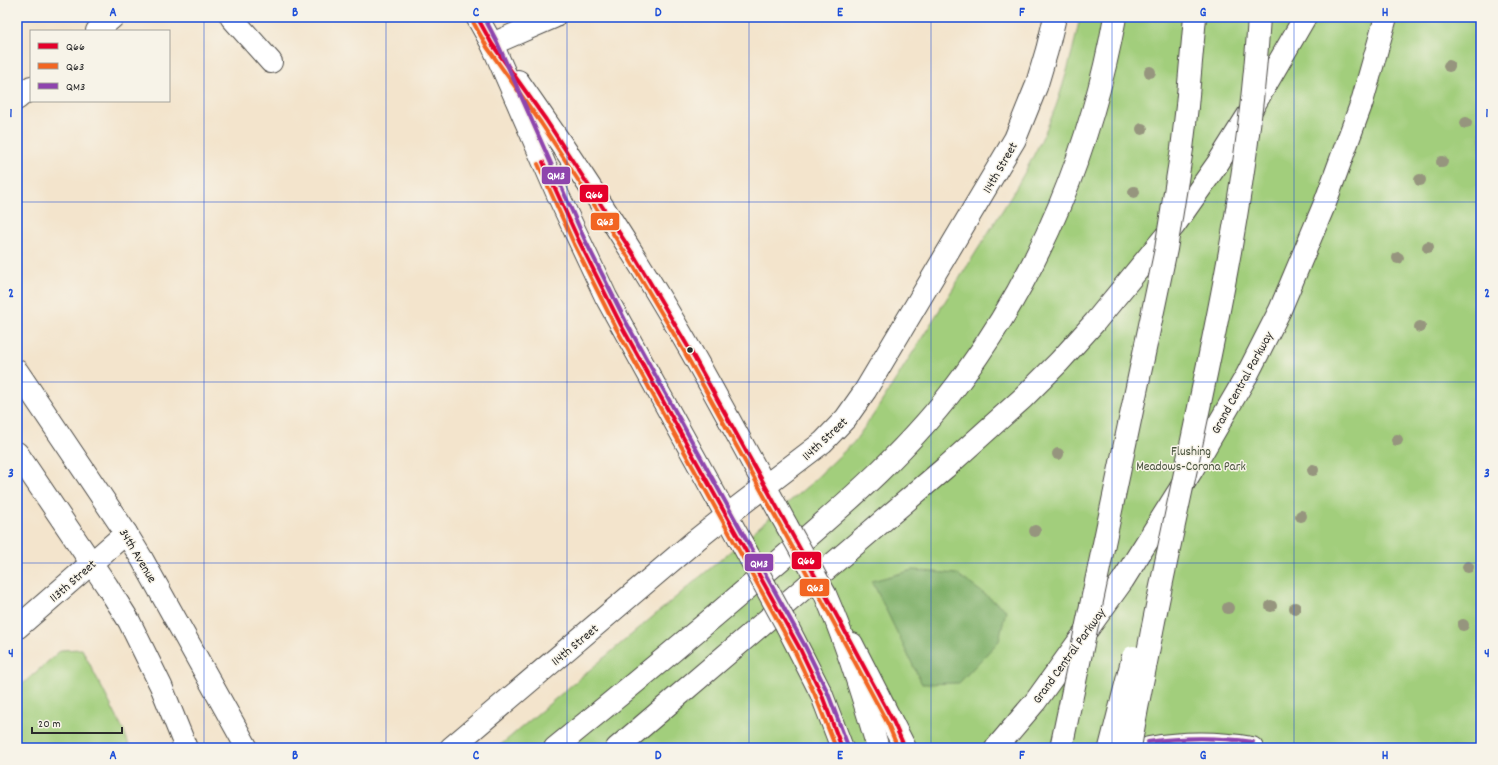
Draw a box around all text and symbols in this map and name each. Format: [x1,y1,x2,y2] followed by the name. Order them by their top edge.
[109,4,117,23] text: A
[292,4,298,23] text: B
[473,4,480,23] text: C
[655,4,662,23] text: D
[837,4,844,23] text: E
[1019,4,1025,23] text: F
[1200,4,1207,23] text: G
[1382,4,1389,23] text: H
[30,30,170,102] legend
[66,39,85,56] text: Q66
[66,59,84,76] text: Q63
[66,79,85,96] text: QM3
[10,105,13,124] text: 1
[1486,105,1489,124] text: 1
[979,139,1024,197] street label: 114th Street
[541,166,571,185] line badge: QM3
[547,169,565,185] text: QM3
[579,184,609,203] line badge: Q66
[585,188,603,204] text: Q66
[590,212,620,231] line badge: Q63
[597,215,613,231] text: Q63
[8,285,14,304] text: 2
[1484,285,1490,304] text: 2
[1207,328,1280,438] street label: Grand Central Parkway
[685,345,695,355] unlabelled marker
[799,414,853,466] street label: 114th Street
[1136,443,1246,477] park label: Flushing Meadows-Corona Park
[8,465,14,484] text: 3
[1484,465,1490,484] text: 3
[113,525,161,587] street label: 34th Avenue
[791,551,822,570] line badge: Q66
[744,553,774,572] line badge: QM3
[797,554,815,570] text: Q66
[46,556,101,608] street label: 113th Street
[750,557,768,573] text: QM3
[799,578,830,597] line badge: Q63
[807,581,823,597] text: Q63
[1029,604,1112,708] street label: Grand Central Parkway
[548,620,603,671] street label: 114th Street
[8,645,14,664] text: 4
[1484,645,1490,664] text: 4
[32,709,122,735] scale bar
[38,716,61,733] text: 20 m
[109,747,117,765] text: A
[292,747,298,765] text: B
[473,747,480,765] text: C
[655,747,662,765] text: D
[837,747,844,765] text: E
[1019,747,1025,765] text: F
[1200,747,1207,765] text: G
[1382,747,1389,765] text: H

